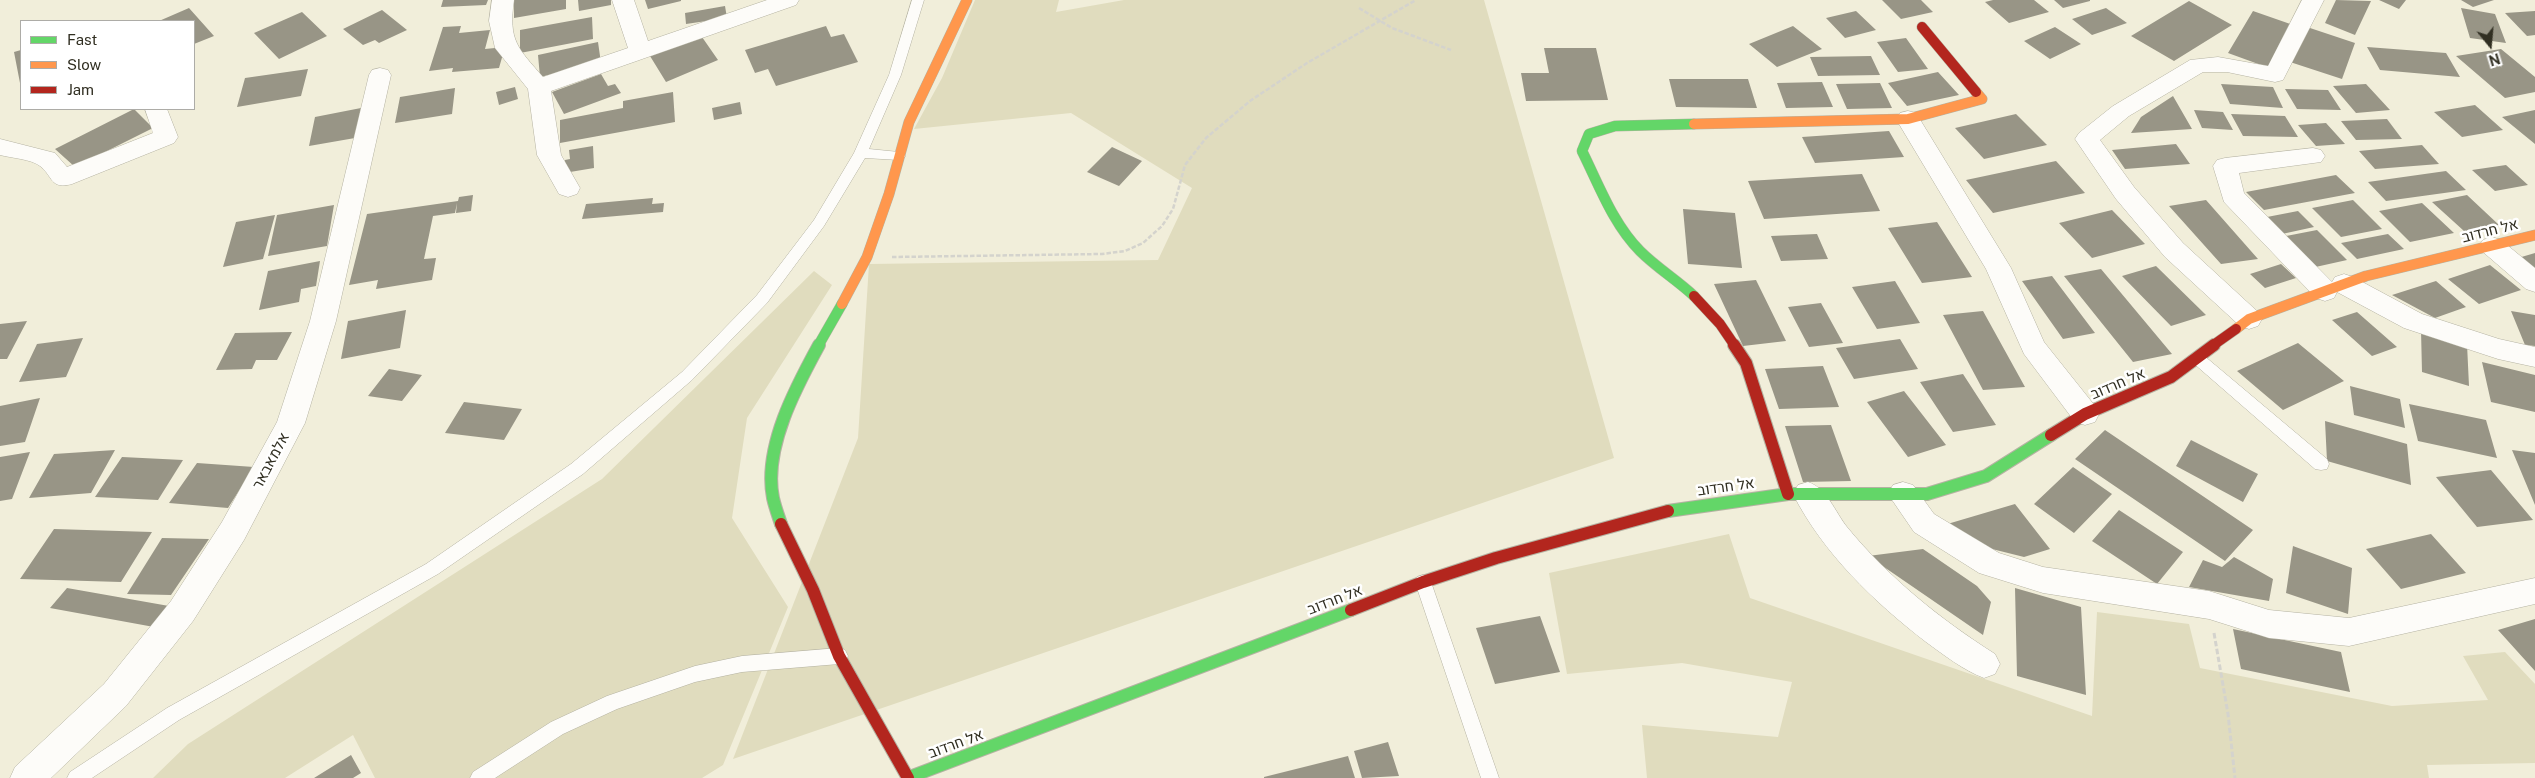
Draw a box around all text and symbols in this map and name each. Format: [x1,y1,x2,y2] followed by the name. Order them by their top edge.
[20,20,195,110] legend
[2465,20,2515,70] north arrow
[67,31,97,48] text: Fast
[2487,50,2502,69] text: N
[67,56,101,73] text: Slow
[67,81,94,98] text: Jam
[2460,215,2520,247] street label: אל חרדוב
[2088,364,2148,404] street label: אל חרדוב
[249,430,293,492] street label: אלמאבאר
[1696,474,1756,500] street label: אל חרדוב
[1305,581,1365,619] street label: אל חרדוב
[926,726,986,762] street label: אל חרדוב

